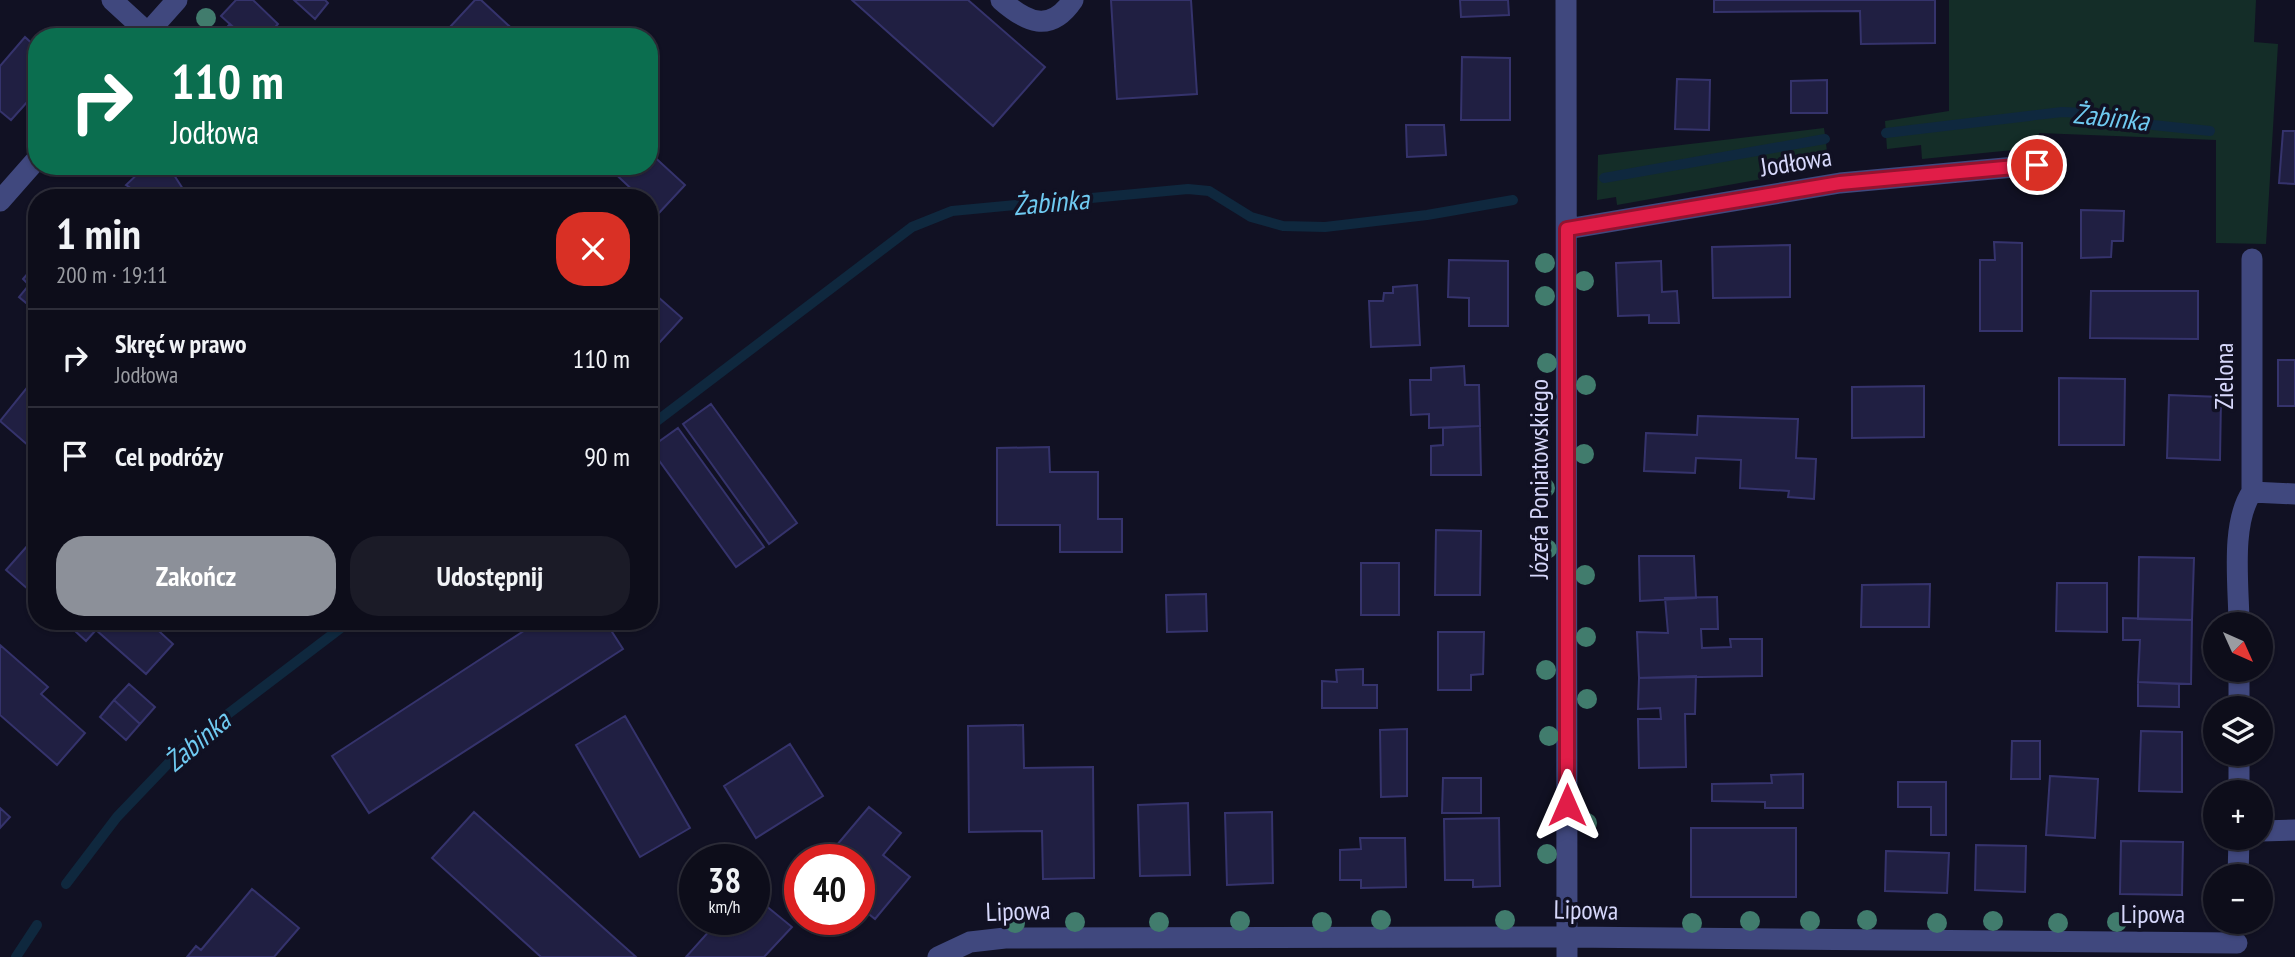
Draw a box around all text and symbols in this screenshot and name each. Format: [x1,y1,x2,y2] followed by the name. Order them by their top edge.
[171,49,284,113] text: 110 m
[56,56,147,147] icon: right
[2072,94,2152,139] water label: Żabinka
[171,111,259,153] text: Jodłowa
[2007,135,2067,195] pin
[1757,140,1834,184] street label: Jodłowa
[2018,146,2056,184] icon: arrive
[1012,180,1092,223] water label: Żabinka
[56,206,141,261] text: 1 min
[556,212,630,286] button: close
[56,260,168,289] text: 200 m · 19:11
[115,327,246,360] text: Skręć w prawo
[56,339,94,377] icon: right
[572,342,630,375] text: 110 m
[2207,343,2240,409] street label: Zielona
[115,360,178,389] text: Jodłowa
[1522,379,1555,580] street label: Józefa Poniatowskiego
[56,437,94,475] icon: arrive
[115,440,223,473] text: Cel podróży
[584,440,630,473] text: 90 m
[56,536,336,616] button: Zakończ
[350,536,630,616] button: Udostępnij
[2203,612,2273,682] north arrow
[2203,612,2273,934] map controls
[2203,696,2273,766] button: layers
[156,701,239,779] water label: Żabinka
[1530,768,1604,842] position arrow
[2203,780,2273,850] button: +
[784,844,875,935] speed limit sign: 40
[708,857,741,903] text: 38
[2203,864,2273,934] button: −
[1553,892,1619,927] street label: Lipowa
[985,893,1051,928] street label: Lipowa
[709,895,740,918] text: km/h
[2121,897,2185,930] street label: Lipowa

